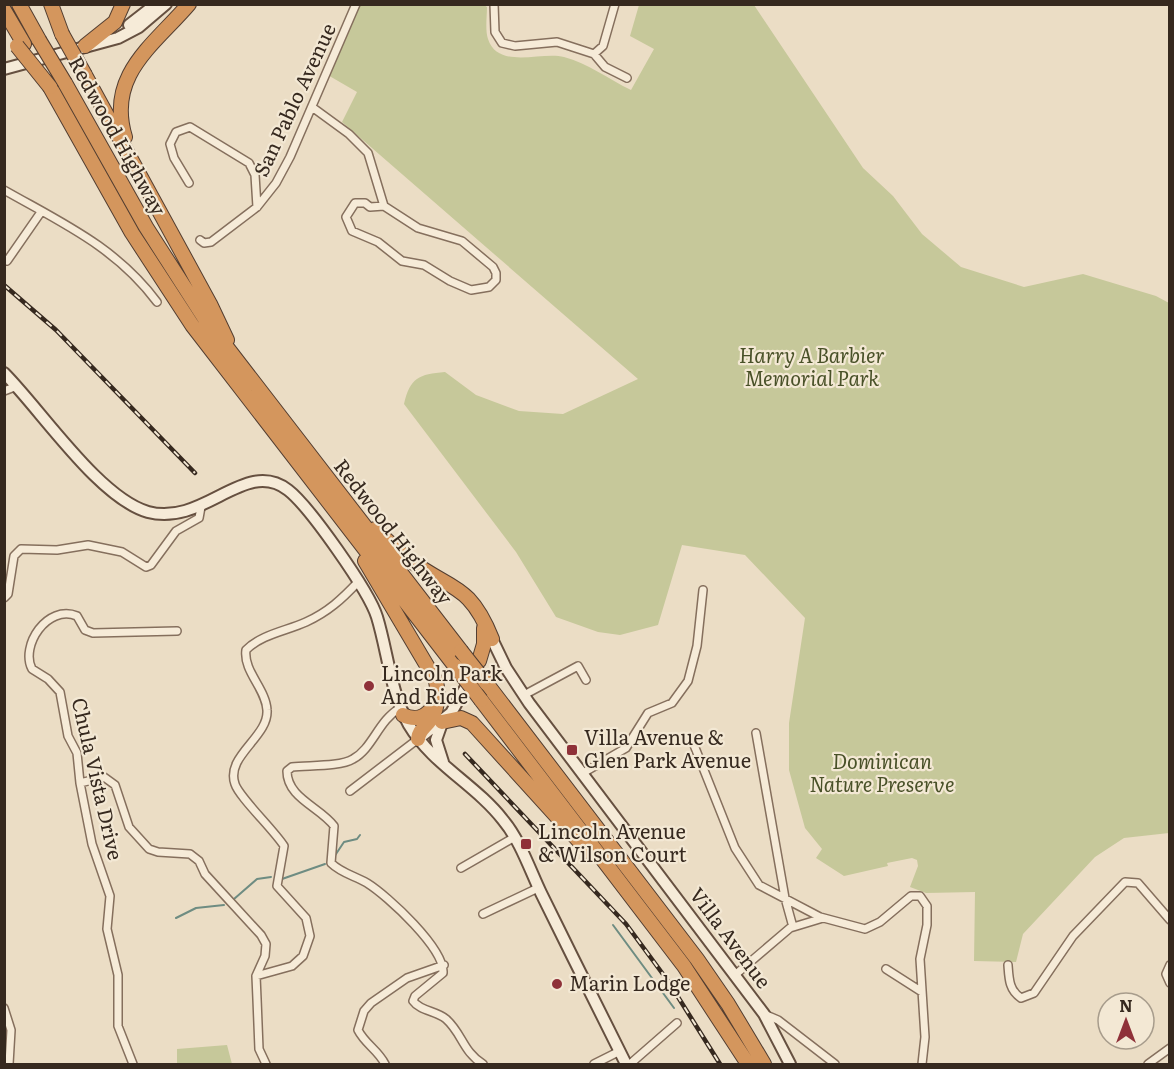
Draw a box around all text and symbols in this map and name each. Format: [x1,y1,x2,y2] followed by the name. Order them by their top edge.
[244,18,342,181] street label: San Pablo Avenue
[63,50,175,221] street label: Redwood Highway
[739,339,885,392] park label: Harry A Barbier Memorial Park
[328,451,461,610] street label: Redwood Highway
[381,657,503,710] place label: Lincoln Park And Ride
[362,679,376,693] marker: Lincoln Park And Ride
[66,694,132,863] street label: Chula Vista Drive
[584,721,751,774] place label: Villa Avenue & Glen Park Avenue
[565,743,579,757] marker: Villa Avenue & Glen Park Avenue
[809,745,955,798] park label: Dominican Nature Preserve
[538,815,687,868] place label: Lincoln Avenue & Wilson Court
[519,837,533,851] marker: Lincoln Avenue & Wilson Court
[684,880,780,994] street label: Villa Avenue
[569,967,690,997] place label: Marin Lodge
[550,977,564,991] marker: Marin Lodge
[1096,991,1156,1051] north arrow
[1119,993,1133,1017] text: N

